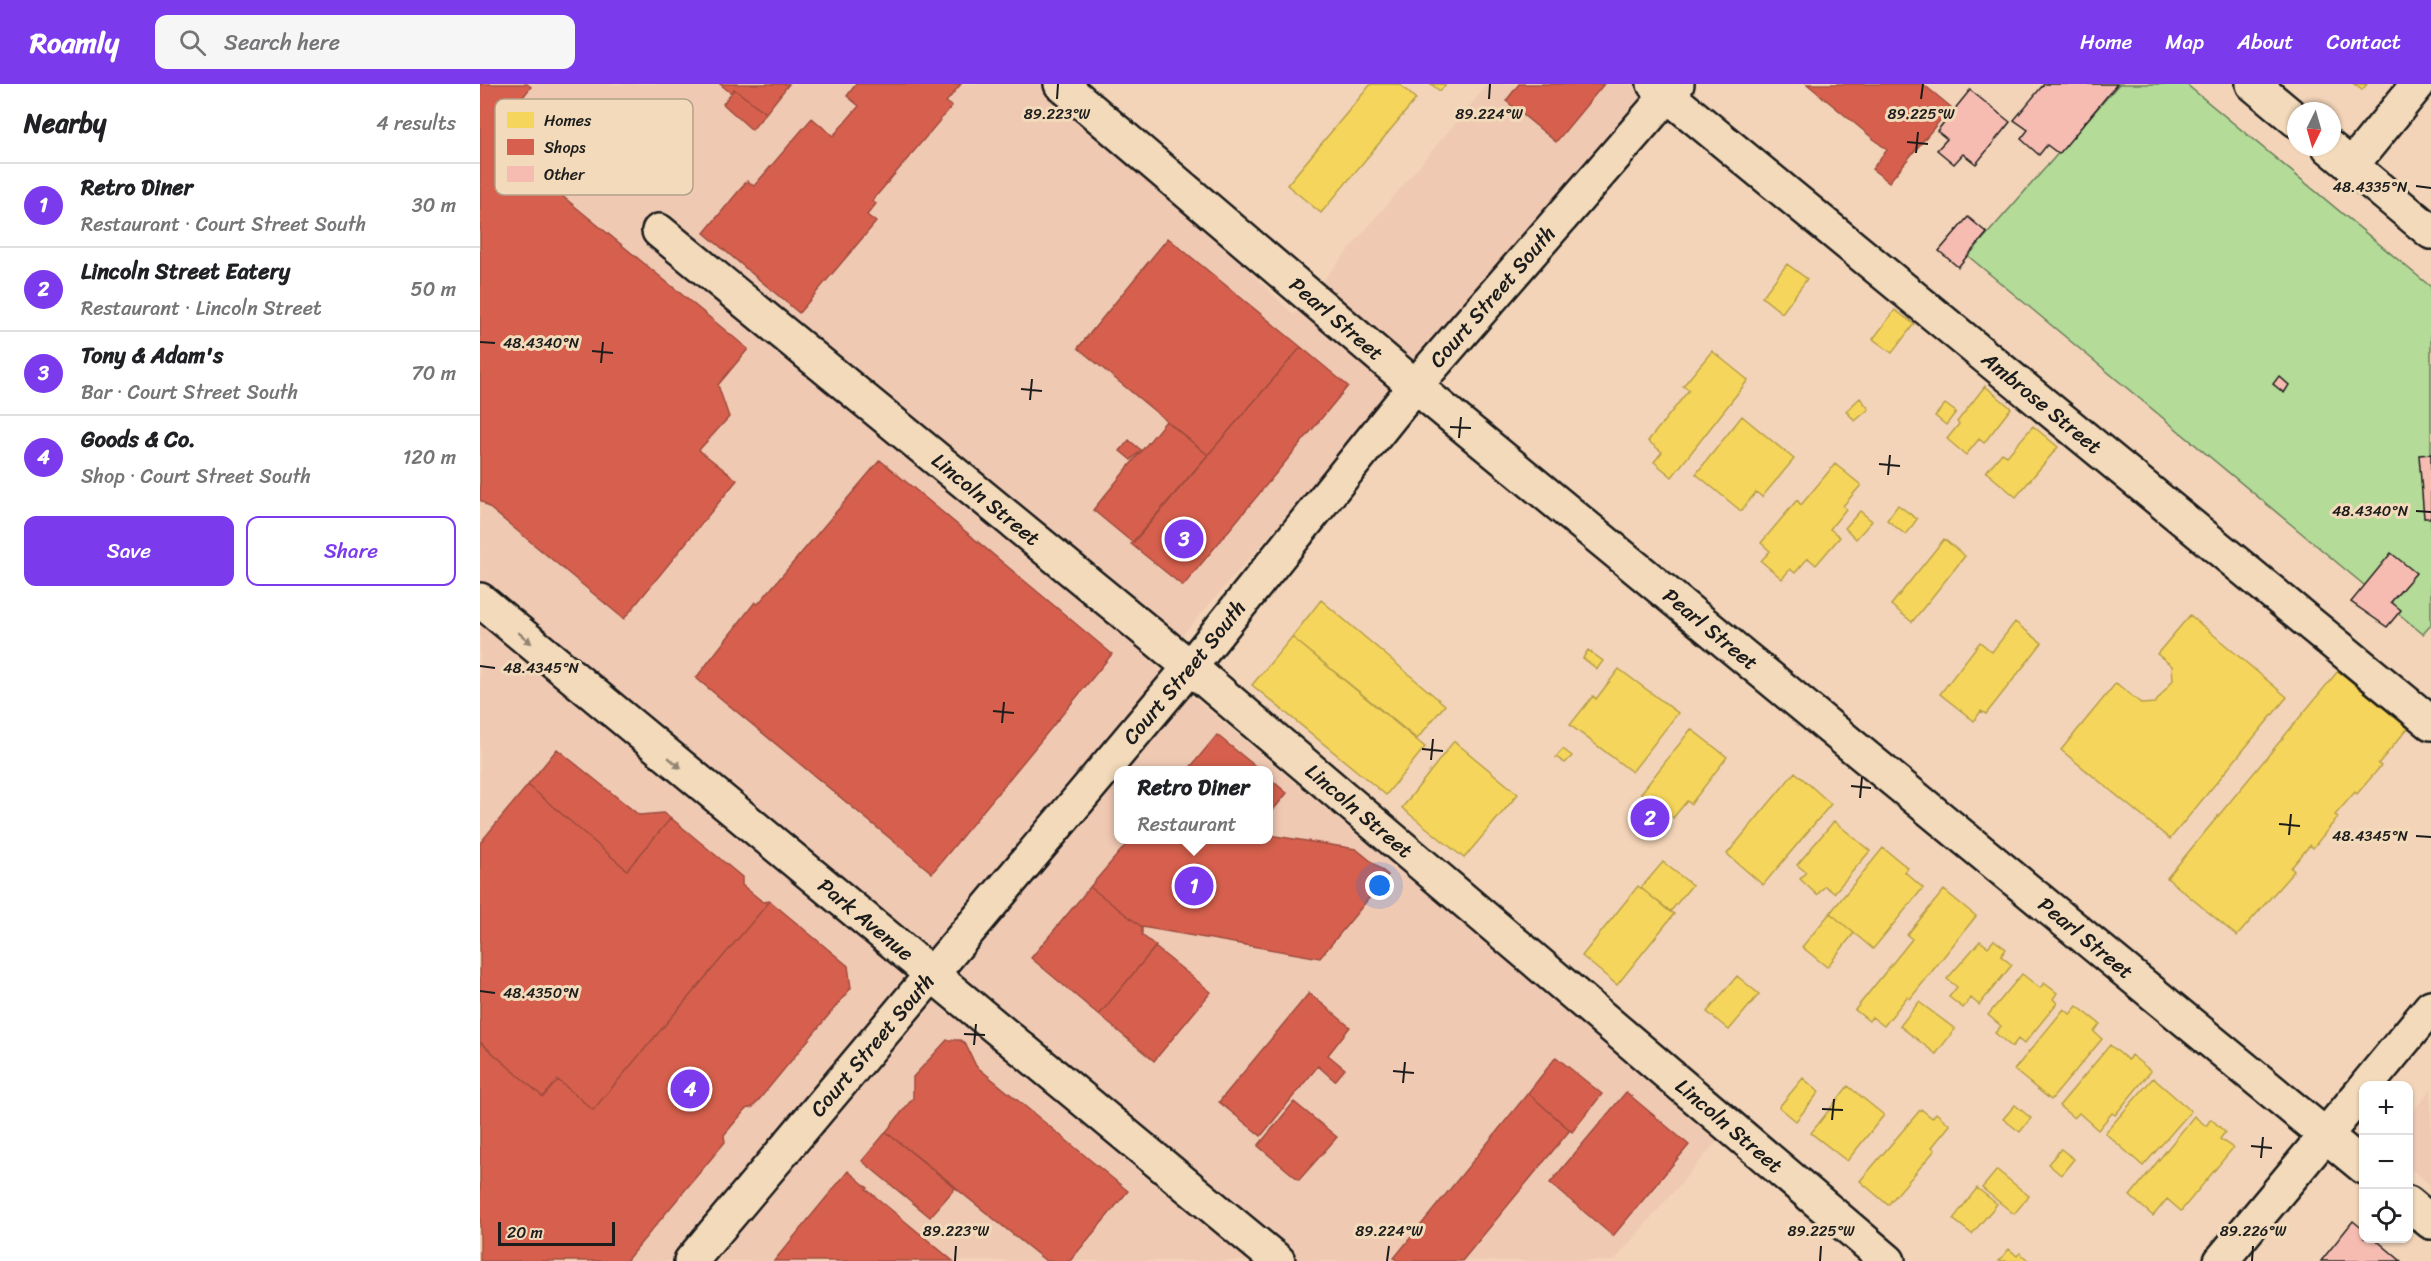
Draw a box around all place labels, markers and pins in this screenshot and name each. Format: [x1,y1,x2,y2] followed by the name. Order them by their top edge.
[1164,516,1204,562] pin: 3
[1630,796,1670,840] pin: 2
[1174,864,1214,908] pin: 1
[670,1066,710,1112] pin: 4

